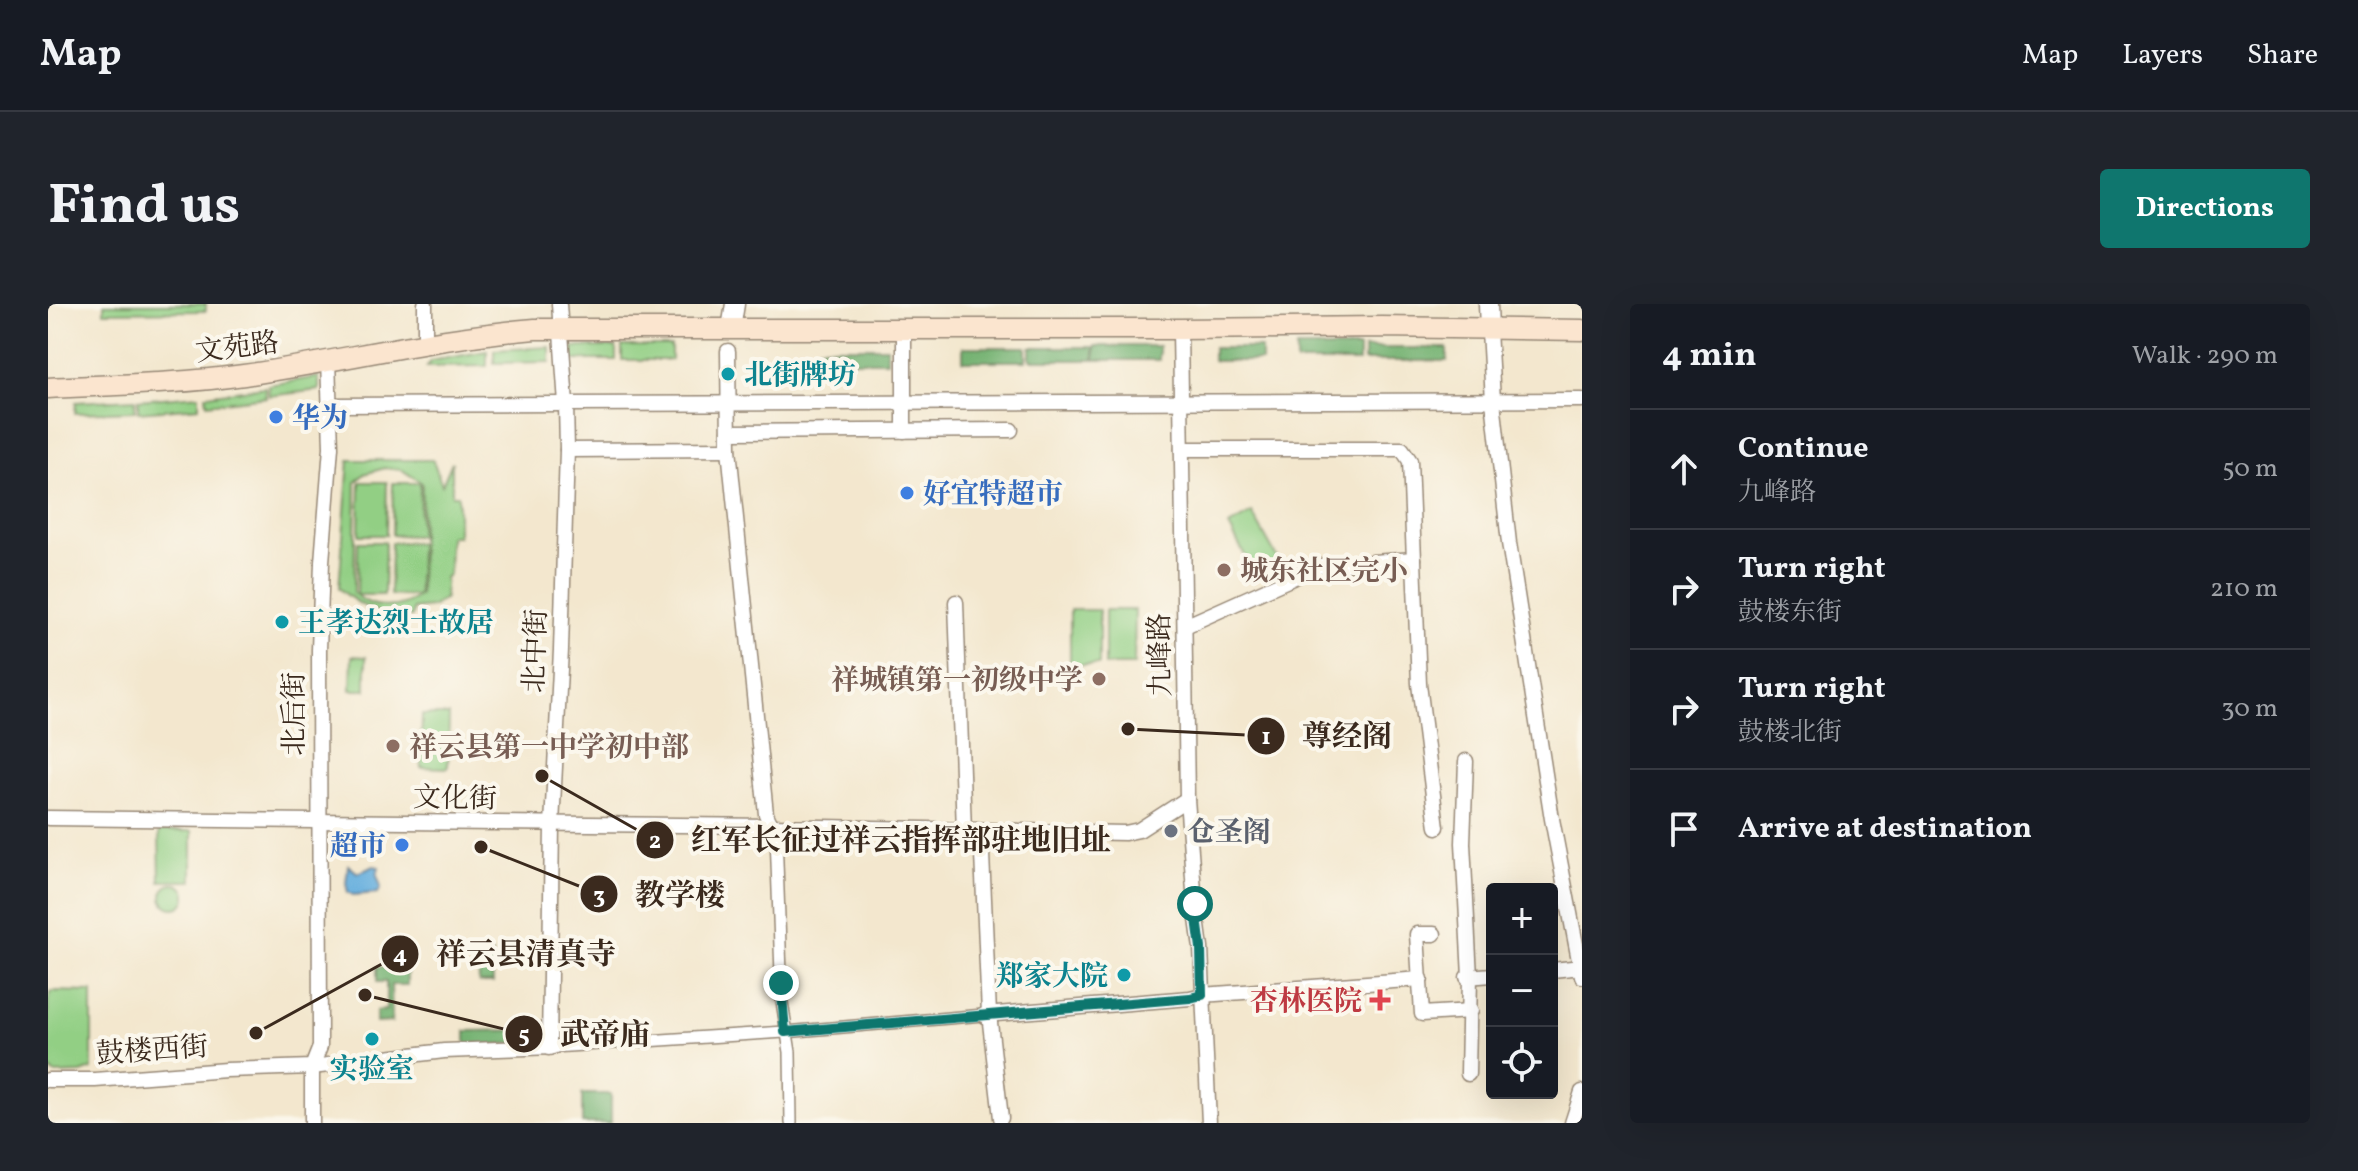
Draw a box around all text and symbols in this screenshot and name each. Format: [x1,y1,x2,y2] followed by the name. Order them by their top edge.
[40,29,121,82] text: Map
[2022,36,2078,75] text: Map
[2122,36,2203,75] text: Layers
[2247,36,2318,75] text: Share
[48,169,240,247] text: Find us
[2100,169,2310,248] button: Directions
[193,324,281,373] street label: 文苑路
[1662,333,1757,380] text: 4 min
[2132,338,2278,374] text: Walk · 290 m
[744,357,856,396] place label: 北街牌坊
[719,365,737,383] marker: 北街牌坊
[292,400,348,439] place label: 华为
[267,408,285,426] marker: 华为
[1738,428,1869,470] text: Continue
[1662,447,1706,491] icon: ahead
[2222,451,2278,487] text: 50 m
[1738,475,1816,511] text: 九峰路
[923,476,1063,515] place label: 好宜特超市
[898,484,916,502] marker: 好宜特超市
[1738,548,1886,590] text: Turn right
[1240,553,1408,592] place label: 城东社区完小
[1215,561,1233,579] marker: 城东社区完小
[1662,567,1706,611] icon: right
[2210,571,2278,607] text: 210 m
[1738,595,1842,631] text: 鼓楼东街
[298,605,494,644] place label: 王孝达烈士故居
[516,608,557,694] street label: 北中街
[273,613,291,631] marker: 王孝达烈士故居
[1141,613,1182,697] street label: 九峰路
[831,662,1083,701] place label: 祥城镇第一初级中学
[1738,668,1886,710] text: Turn right
[1090,670,1108,688] marker: 祥城镇第一初级中学
[276,672,315,756] street label: 北后街
[1662,687,1706,731] icon: right
[2221,691,2278,727] text: 30 m
[1246,709,1408,763] callout: 尊经阁
[1738,715,1842,751] text: 鼓楼北街
[1302,717,1392,759] text: 尊经阁
[1261,721,1271,755] text: 1
[409,729,689,768] place label: 祥云县第一中学初中部
[384,737,402,755] marker: 祥云县第一中学初中部
[413,779,497,820] street label: 文化街
[1662,807,1706,851] icon: arrive
[1738,808,2032,850] text: Arrive at destination
[635,813,1127,867] callout: 红军长征过祥云指挥部驻地旧址
[1187,814,1271,853] place label: 仓圣阁
[691,821,1111,863] text: 红军长征过祥云指挥部驻地旧址
[1162,822,1180,840] marker: 仓圣阁
[649,825,661,859] text: 2
[330,828,386,867] place label: 超市
[393,836,411,854] marker: 超市
[579,867,741,921] callout: 教学楼
[635,876,725,918] text: 教学楼
[593,880,605,914] text: 3
[1486,883,1558,1099] map controls
[1486,883,1558,955] button: +
[1177,886,1213,922] route start
[380,927,632,981] callout: 祥云县清真寺
[436,935,616,977] text: 祥云县清真寺
[393,939,407,973] text: 4
[1486,955,1558,1027] button: −
[996,958,1108,997] place label: 郑家大院
[763,965,799,1001] route end
[1115,966,1133,984] marker: 郑家大院
[1250,983,1362,1022] place label: 杏林医院
[1369,989,1391,1011] marker: 杏林医院
[504,1007,666,1061] callout: 武帝庙
[560,1015,650,1057] text: 武帝庙
[518,1019,530,1053] text: 5
[1486,1027,1558,1099] button: locate
[95,1028,209,1075] street label: 鼓楼西街
[363,1030,381,1048] marker: 实验室
[330,1051,414,1090] place label: 实验室

